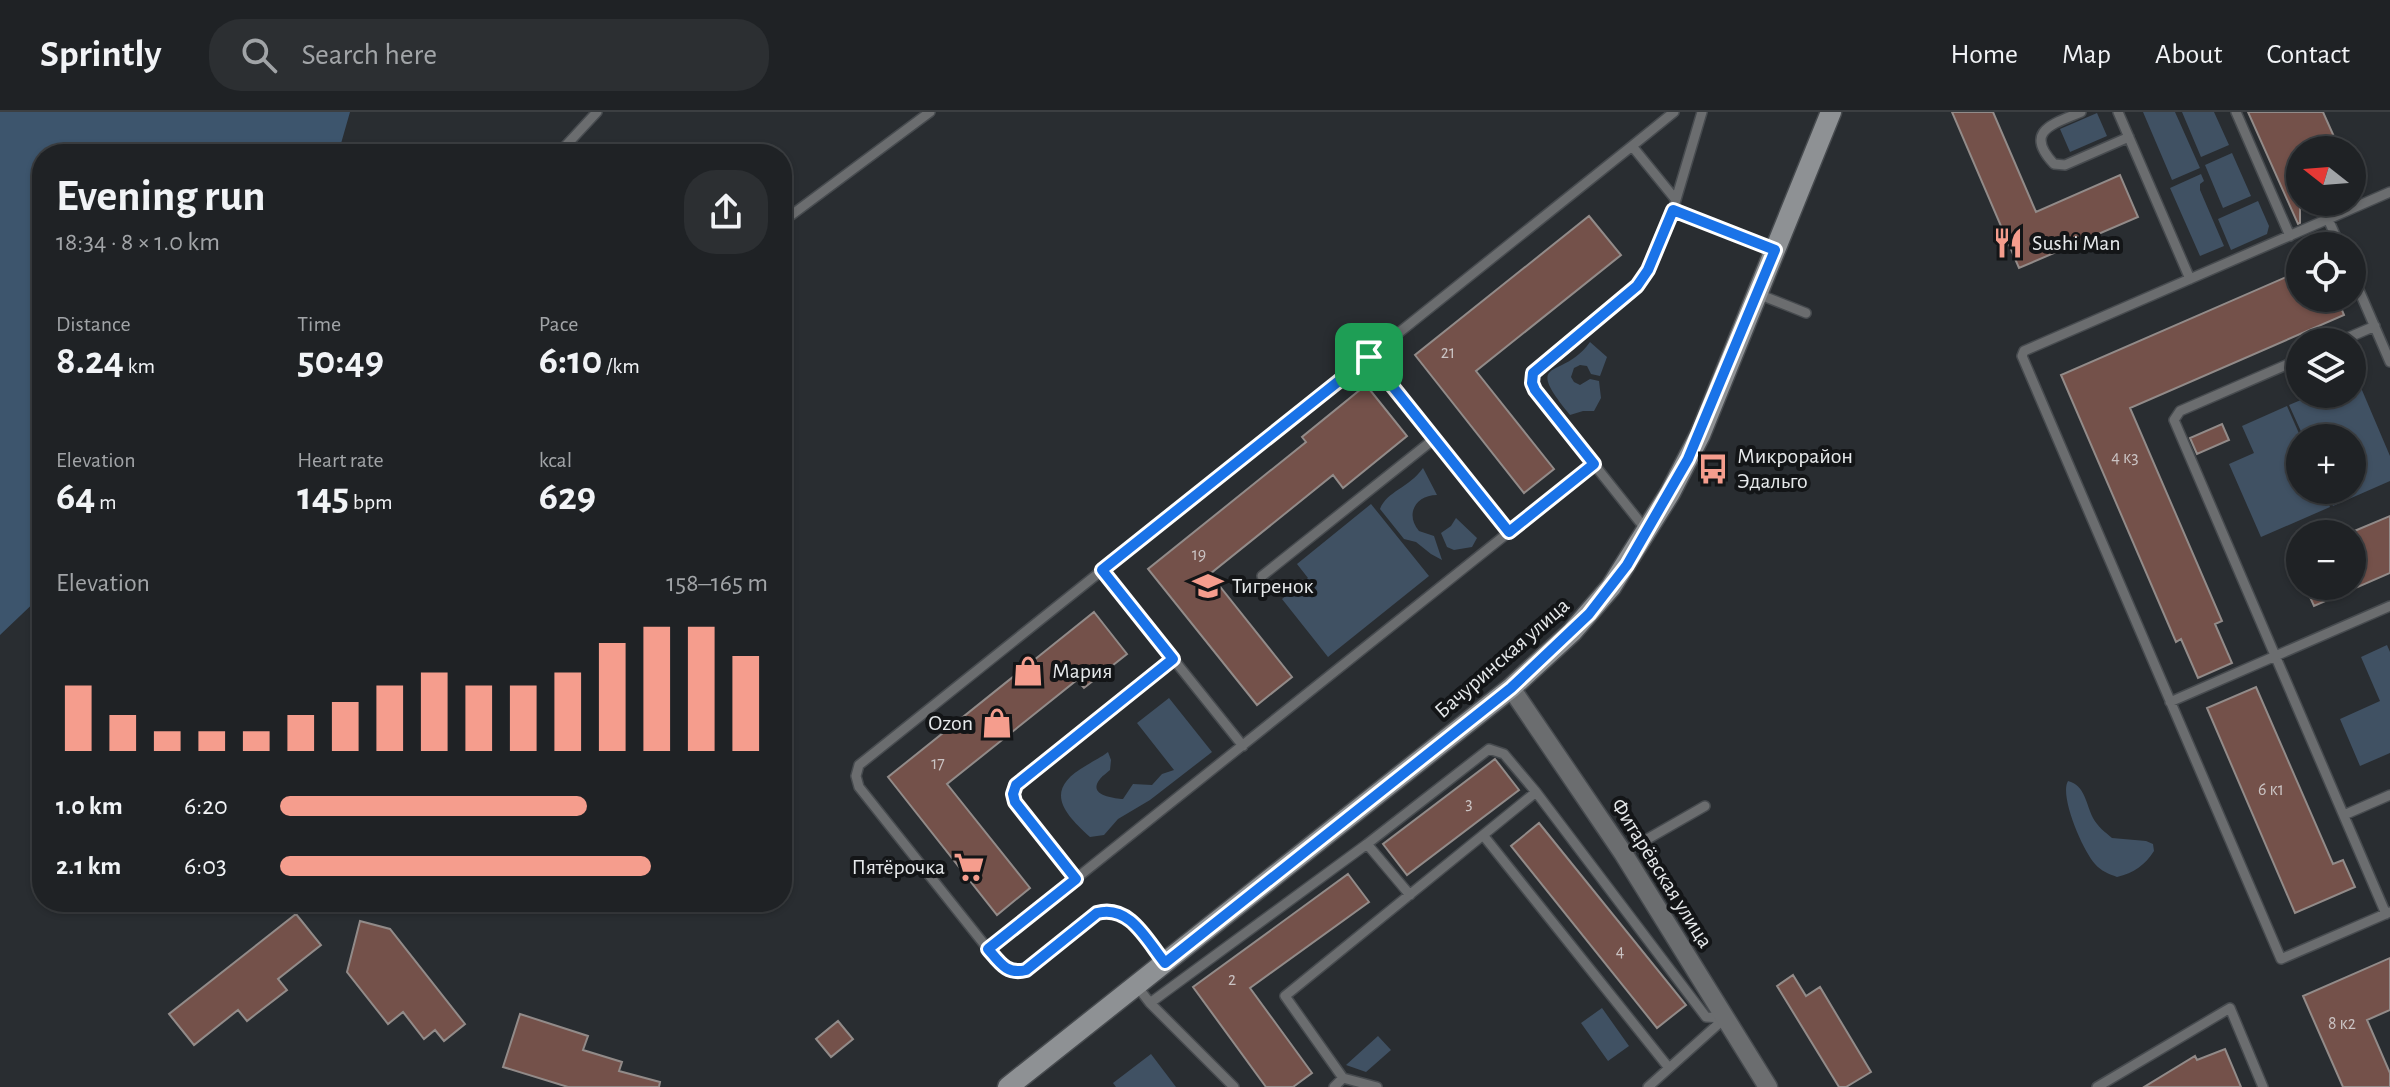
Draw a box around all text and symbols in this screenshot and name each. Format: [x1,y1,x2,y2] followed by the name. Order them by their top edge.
[209,19,769,91] search box
[237,33,281,77] icon: search
[40,36,161,74] text: Sprintly
[301,40,437,70] text: Search here
[1951,41,2018,69] text: Home
[2062,41,2111,69] text: Map
[2155,41,2223,69] text: About
[2267,41,2350,69] text: Contact
[2286,136,2366,216] north arrow
[2286,136,2366,600] map controls
[684,170,768,254] button: share
[56,175,265,219] text: Evening run
[1991,226,2025,260] restaurant icon: Sushi Man
[56,229,220,255] text: 18:34 · 8 × 1.0 km
[2032,232,2121,254] place label: Sushi Man
[2286,232,2366,312] button: locate
[56,313,131,335] text: Distance
[297,313,341,335] text: Time
[539,313,578,335] text: Pace
[1335,323,1403,391] pin
[2286,328,2366,408] button: layers
[1347,335,1391,379] icon: arrive
[56,341,124,381] text: 8.24
[297,341,384,381] text: 50:49
[539,341,602,381] text: 6:10
[1441,344,1455,362] house number: 21
[124,355,155,377] text: km
[602,355,640,377] text: /km
[2286,424,2366,504] button: +
[1737,445,1853,492] place label: Микрорайон Эдальго
[56,449,136,471] text: Elevation
[297,449,384,471] text: Heart rate
[539,449,572,471] text: kcal
[2111,449,2139,467] house number: 4 к3
[1696,452,1730,486] bus stop icon: Микрорайон Эдальго
[56,477,95,517] text: 64
[297,477,349,517] text: 145
[539,477,596,517] text: 629
[95,491,117,513] text: m
[349,491,393,513] text: bpm
[2286,520,2366,600] button: −
[1192,546,1206,564] house number: 19
[1191,569,1225,603] school or university icon: Тигренок
[56,570,150,596] text: Elevation
[666,570,768,596] text: 158–165 m
[1232,575,1314,597] place label: Тигренок
[1430,594,1574,722] street label: Бачуринская улица
[1011,654,1045,688] shop icon: Мария
[1052,660,1113,682] place label: Мария
[980,706,1014,740] shop icon: Ozon
[928,712,973,734] place label: Ozon
[931,755,945,773] house number: 17
[2258,781,2284,799] house number: 6 к1
[56,793,123,819] text: 1.0 km
[184,793,228,819] text: 6:20
[1607,794,1717,952] street label: Фитарёвская улица
[1465,795,1473,813] house number: 3
[952,850,986,884] supermarket icon: Пятёрочка
[56,853,121,879] text: 2.1 km
[184,853,227,879] text: 6:03
[851,856,945,878] place label: Пятёрочка
[1616,943,1625,961] house number: 4
[1228,971,1236,989] house number: 2
[2328,1015,2356,1033] house number: 8 к2

